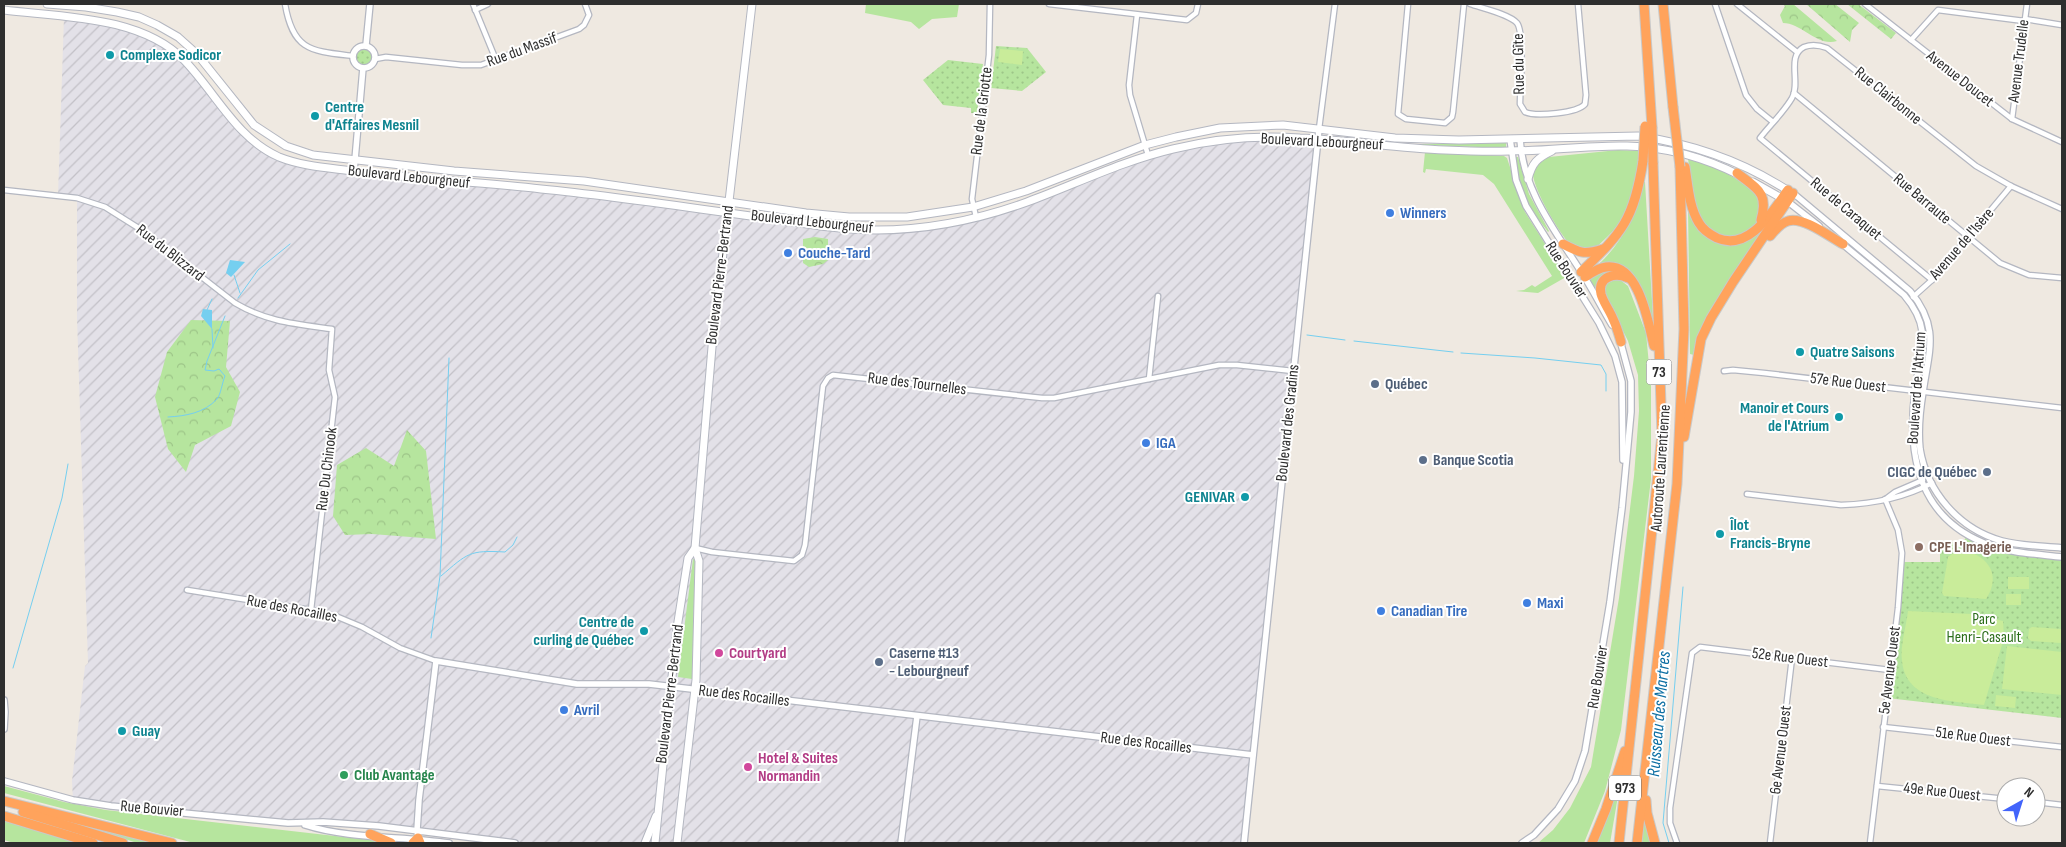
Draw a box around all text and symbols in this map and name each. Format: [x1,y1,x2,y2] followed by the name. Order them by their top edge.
[2004,18,2034,105] street label: Avenue Trudelle
[484,28,560,72] street label: Rue du Massif
[1509,33,1529,95] street label: Rue du Gîte
[120,46,221,65] place label: Complexe Sodicor
[1922,46,1998,111] street label: Avenue Doucet
[104,49,116,61] marker: Complexe Sodicor
[1851,63,1925,129] street label: Rue Clairbonne
[967,66,997,156] street label: Rue de la Griotte
[325,98,419,135] place label: Centre d'Affaires Mesnil
[309,110,321,122] marker: Centre d'Affaires Mesnil
[1260,129,1384,155] street label: Boulevard Lebourgneuf
[347,161,471,193] street label: Boulevard Lebourgneuf
[1889,169,1955,229] street label: Rue Barraute
[1806,174,1886,244] street label: Rue de Caraquet
[702,204,738,346] street label: Boulevard Pierre-Bertrand
[1400,204,1446,223] place label: Winners
[1925,204,1998,285] street label: Avenue de l'Isère
[750,206,874,238] street label: Boulevard Lebourgneuf
[1384,207,1396,219] marker: Winners
[132,221,208,285] street label: Rue du Blizzard
[1541,238,1592,302] street label: Rue Bouvier
[798,244,870,263] place label: Couche-Tard
[782,247,794,259] marker: Couche-Tard
[1904,331,1930,445] street label: Boulevard de l'Atrium
[1810,343,1895,362] place label: Quatre Saisons
[1794,346,1806,358] marker: Quatre Saisons
[1646,360,1672,384] road number: 73
[1272,363,1304,482] street label: Boulevard des Gradins
[867,369,968,400] street label: Rue des Tournelles
[1809,369,1887,397] street label: 57e Rue Ouest
[1385,375,1428,394] place label: Québec
[1369,378,1381,390] marker: Québec
[1740,399,1829,436] place label: Manoir et Cours de l'Atrium
[1647,404,1675,533] street label: Autoroute Laurentienne
[1833,411,1845,423] marker: Manoir et Cours de l'Atrium
[312,426,342,512] street label: Rue Du Chinook
[1156,434,1176,453] place label: IGA
[1140,437,1152,449] marker: IGA
[1433,451,1514,470] place label: Banque Scotia
[1417,454,1429,466] marker: Banque Scotia
[1887,463,1977,482] place label: CIGC de Québec
[1981,466,1993,478] marker: CIGC de Québec
[1185,488,1235,507] place label: GENIVAR
[1239,491,1251,503] marker: GENIVAR
[1729,516,1811,553] place label: Îlot Francis-Bryne
[1714,528,1726,540] marker: Îlot Francis-Bryne
[1929,538,2012,557] place label: CPE L'Imagerie
[1913,541,1925,553] marker: CPE L'Imagerie
[245,591,339,627] street label: Rue des Rocailles
[1537,594,1564,613] place label: Maxi
[1521,597,1533,609] marker: Maxi
[1391,602,1468,621] place label: Canadian Tire
[1375,605,1387,617] marker: Canadian Tire
[1947,610,2022,647] park label: Parc Henri-Casault
[533,613,634,650] place label: Centre de curling de Québec
[652,623,688,765] street label: Boulevard Pierre-Bertrand
[638,625,650,637] marker: Centre de curling de Québec
[1875,625,1905,715] street label: 5e Avenue Ouest
[729,644,786,663] place label: Courtyard
[889,644,970,681] place label: Caserne #13 - Lebourgneuf
[1584,644,1612,710] street label: Rue Bouvier
[1751,644,1829,672] street label: 52e Rue Ouest
[713,647,725,659] marker: Courtyard
[1643,650,1675,778] water label: Ruisseau des Martres
[873,656,885,668] marker: Caserne #13 - Lebourgneuf
[697,681,791,711] street label: Rue des Rocailles
[573,701,599,720] place label: Avril
[558,704,570,716] marker: Avril
[1766,704,1796,795] street label: 6e Avenue Ouest
[132,722,161,741] place label: Guay
[1934,723,2012,751] street label: 51e Rue Ouest
[116,725,128,737] marker: Guay
[1099,728,1193,758] street label: Rue des Rocailles
[758,749,838,786] place label: Hotel & Suites Normandin
[742,761,754,773] marker: Hotel & Suites Normandin
[354,766,435,785] place label: Club Avantage
[338,769,350,781] marker: Club Avantage
[1609,776,1641,800] road number: 973
[1996,777,2046,827] north arrow
[1902,779,1982,806] street label: 49e Rue Ouest
[2021,783,2037,801] text: N
[119,797,185,821] street label: Rue Bouvier

